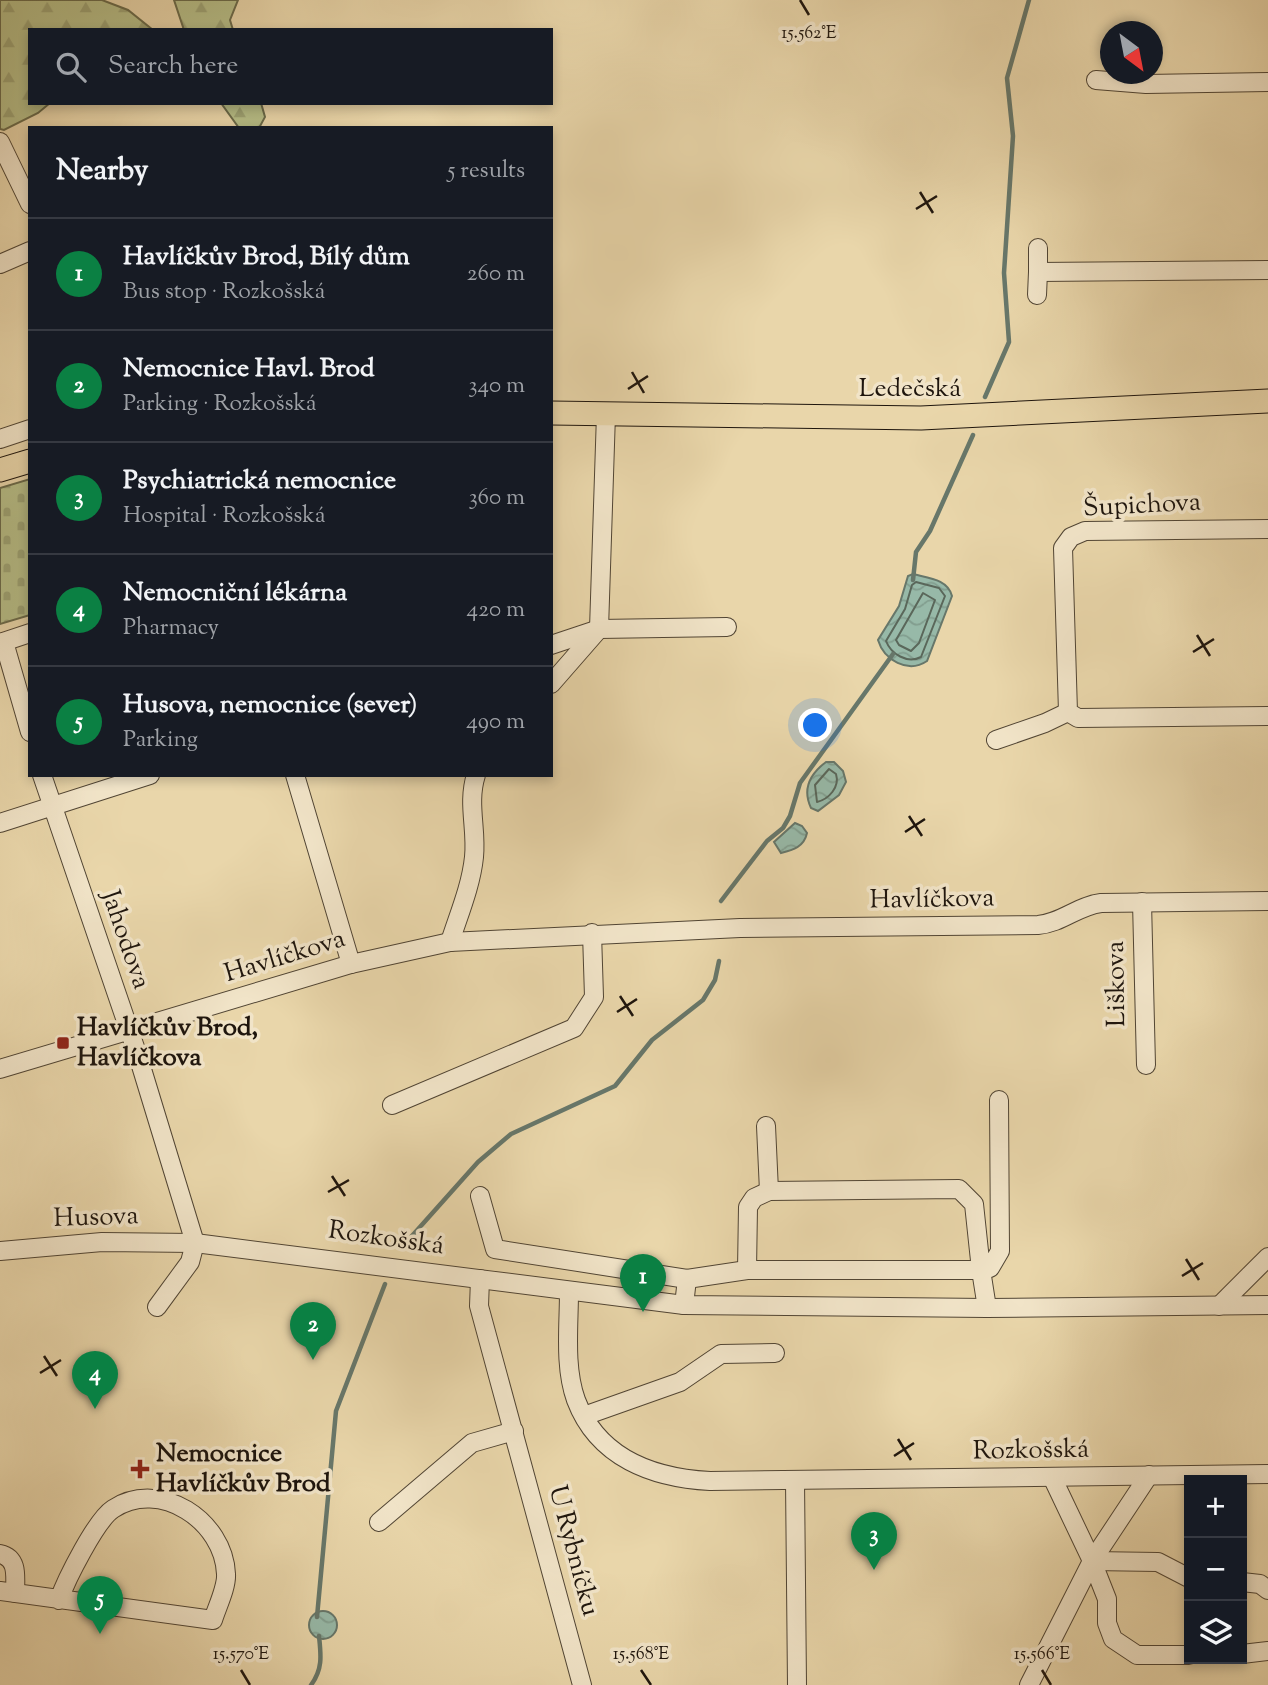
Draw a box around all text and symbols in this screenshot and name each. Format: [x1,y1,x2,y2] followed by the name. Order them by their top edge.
[781,21,837,47] text: 15.562°E
[1100,21,1163,84] north arrow
[28,28,553,105] search box
[52,48,90,86] icon: search
[108,48,238,85] text: Search here
[56,150,148,193] text: Nearby
[448,155,525,188] text: 5 results
[123,239,410,276] text: Havlíčkův Brod, Bílý dům
[75,258,83,291] text: 1
[467,258,525,291] text: 260 m
[123,276,325,309] text: Bus stop · Rozkošská
[123,351,375,388] text: Nemocnice Havl. Brod
[74,370,84,403] text: 2
[468,370,525,403] text: 340 m
[859,371,961,408] street label: Ledečská
[123,388,317,421] text: Parking · Rozkošská
[123,463,396,500] text: Psychiatrická nemocnice
[74,482,84,515] text: 3
[468,482,525,515] text: 360 m
[1082,484,1202,528] street label: Šupichova
[123,500,326,533] text: Hospital · Rozkošská
[123,575,347,612] text: Nemocniční lékárna
[73,594,85,627] text: 4
[467,594,525,627] text: 420 m
[123,612,219,645] text: Pharmacy
[123,687,417,724] text: Husova, nemocnice (sever)
[75,706,83,739] text: 5
[466,706,525,739] text: 490 m
[798,708,832,742] your location
[123,724,198,757] text: Parking
[869,880,995,920] street label: Havlíčkova
[90,884,159,994] street label: Jahodova
[220,921,350,993] street label: Havlíčkova
[1098,941,1136,1027] street label: Liškova
[77,1010,258,1077] place label: Havlíčkův Brod, Havlíčkova
[55,1035,71,1051] marker: Havlíčkův Brod, Havlíčkova
[53,1198,139,1238] street label: Husova
[326,1213,446,1265] street label: Rozkošská
[620,1254,666,1312] pin: 1
[290,1302,336,1360] pin: 2
[72,1351,118,1409] pin: 4
[972,1431,1090,1471] street label: Rozkošská
[156,1436,331,1503] place label: Nemocnice Havlíčkův Brod
[130,1459,150,1479] marker: Nemocnice Havlíčkův Brod
[1184,1475,1247,1664] map controls
[1184,1475,1247,1538] button: +
[538,1482,608,1620] street label: U Rybníčku
[851,1512,897,1570] pin: 3
[1184,1538,1247,1601] button: −
[77,1576,123,1634] pin: 5
[1184,1601,1247,1664] button: layers
[213,1642,269,1668] text: 15.570°E
[613,1642,669,1668] text: 15.568°E
[1014,1642,1070,1668] text: 15.566°E

